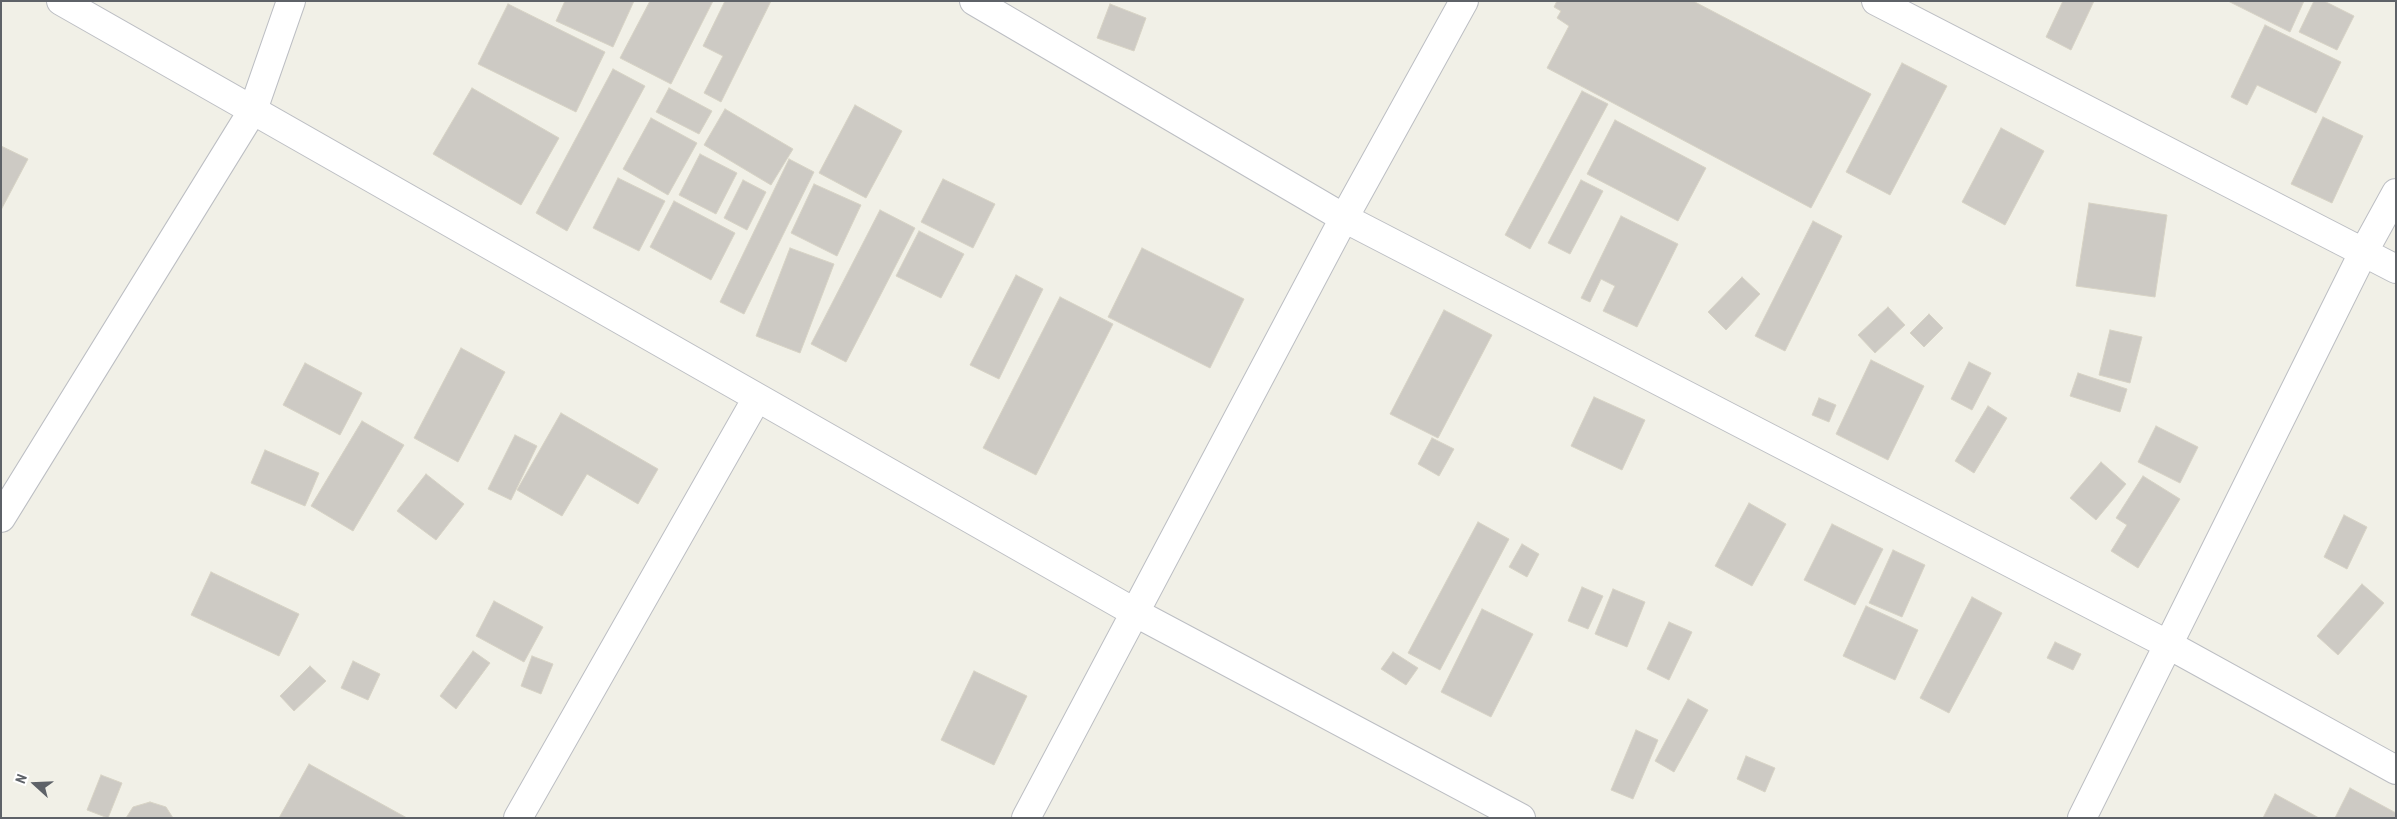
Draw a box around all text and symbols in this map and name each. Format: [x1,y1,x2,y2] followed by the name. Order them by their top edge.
[10,759,60,809] north arrow
[12,772,30,786] text: N

